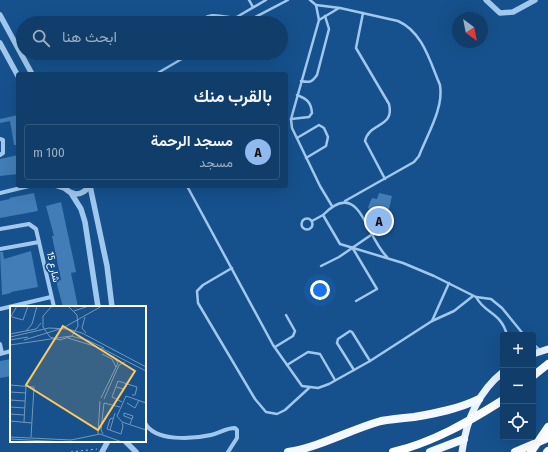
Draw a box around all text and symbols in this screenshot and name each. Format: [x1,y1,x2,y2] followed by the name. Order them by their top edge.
[452,12,488,48] north arrow
[16,16,288,60] search box
[30,27,52,49] icon: search
[62,28,117,46] text: ابحث هنا
[194,86,272,107] text: بالقرب منك
[151,132,233,150] text: مسجد الرحمة
[33,145,65,160] text: 100 m
[254,145,262,160] text: A
[199,155,233,170] text: مسجد
[366,206,392,236] pin: A
[44,251,62,283] street label: شارع 15
[310,280,330,300] your location
[10,306,146,442] inset map
[500,332,536,440] map controls
[500,332,536,368] button: +
[500,368,536,404] button: −
[500,404,536,440] button: locate

